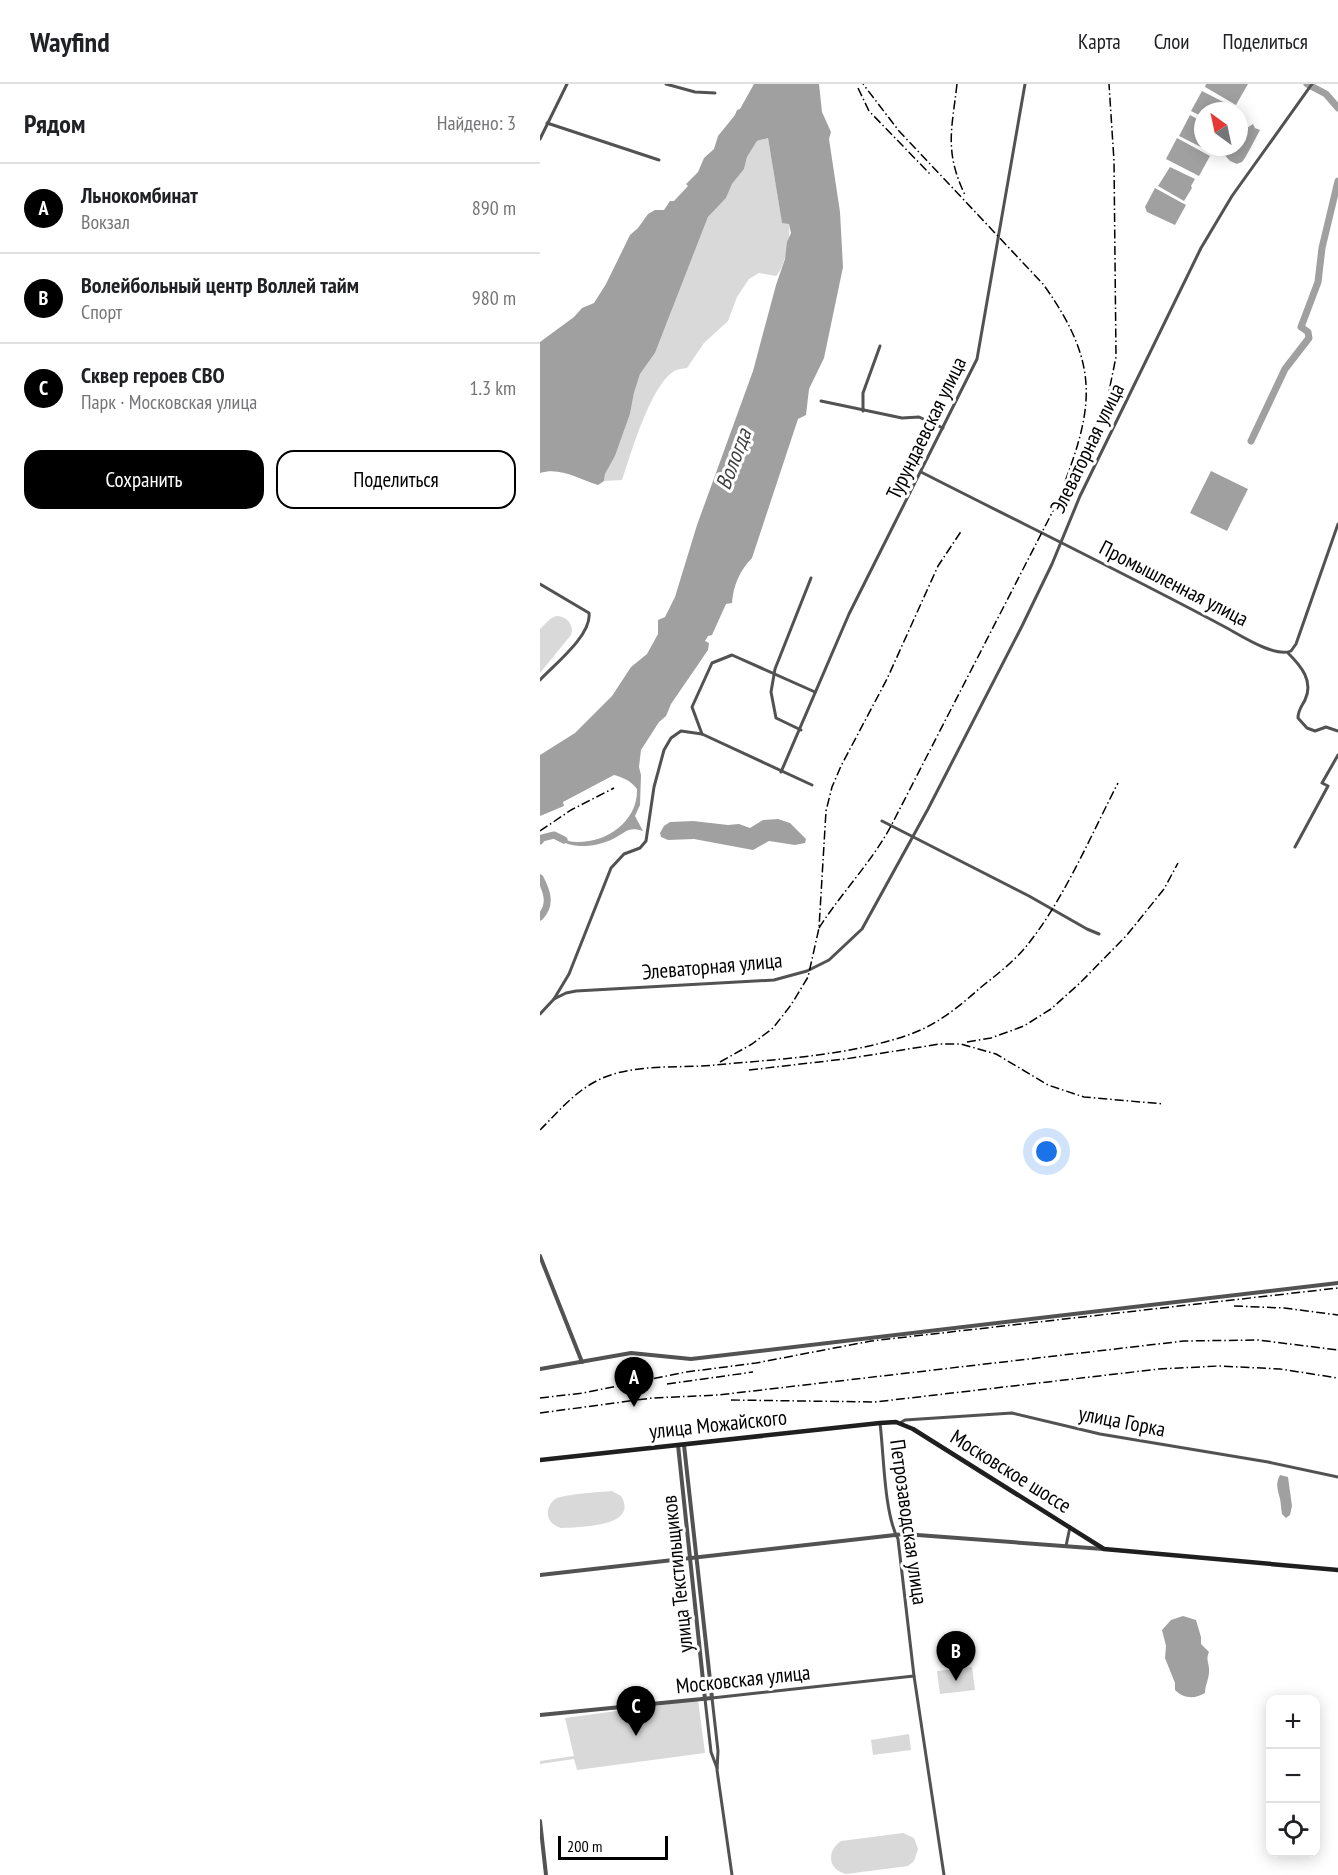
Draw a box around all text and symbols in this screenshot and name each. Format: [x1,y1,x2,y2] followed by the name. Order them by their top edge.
[30,23,110,60] text: Wayfind
[1078,28,1121,55] text: Карта
[1154,28,1189,55] text: Слои
[1222,28,1308,55] text: Поделиться
[1194,102,1248,156] north arrow
[24,107,85,140] text: Рядом
[437,110,516,136] text: Найдено: 3
[81,181,198,209] text: Льнокомбинат
[38,195,49,221] text: A
[472,195,516,221] text: 890 m
[81,209,130,235] text: Вокзал
[81,271,359,299] text: Волейбольный центр Воллей тайм
[39,285,48,311] text: B
[472,285,516,311] text: 980 m
[81,299,122,325] text: Спорт
[880,352,972,504] street label: Турундаевская улица
[81,361,225,389] text: Сквер героев СВО
[39,375,48,401] text: C
[469,375,516,401] text: 1.3 km
[1044,379,1130,517] street label: Элеваторная улица
[81,389,257,415] text: Парк · Московская улица
[709,424,758,493] water label: Вологда
[24,450,264,509] button: Сохранить
[276,450,516,509] button: Поделиться
[1095,534,1253,632] street label: Промышленная улица
[641,946,783,986] street label: Элеваторная улица
[1032,1137,1061,1166] your location
[614,1358,653,1407] pin: A
[1076,1399,1168,1443] street label: улица Горка
[648,1403,788,1445] street label: улица Можайского
[946,1423,1076,1519] street label: Московское шоссе
[884,1438,934,1606] street label: Петрозаводская улица
[655,1494,699,1654] street label: улица Текстильщиков
[936,1632,976,1681] pin: B
[674,1659,812,1699] street label: Московская улица
[616,1686,656,1736] pin: C
[1266,1695,1320,1857] map controls
[1266,1695,1320,1749] button: +
[1266,1749,1320,1803] button: −
[1266,1803,1320,1857] button: locate
[558,1833,668,1860] scale bar
[567,1836,602,1856] text: 200 m

